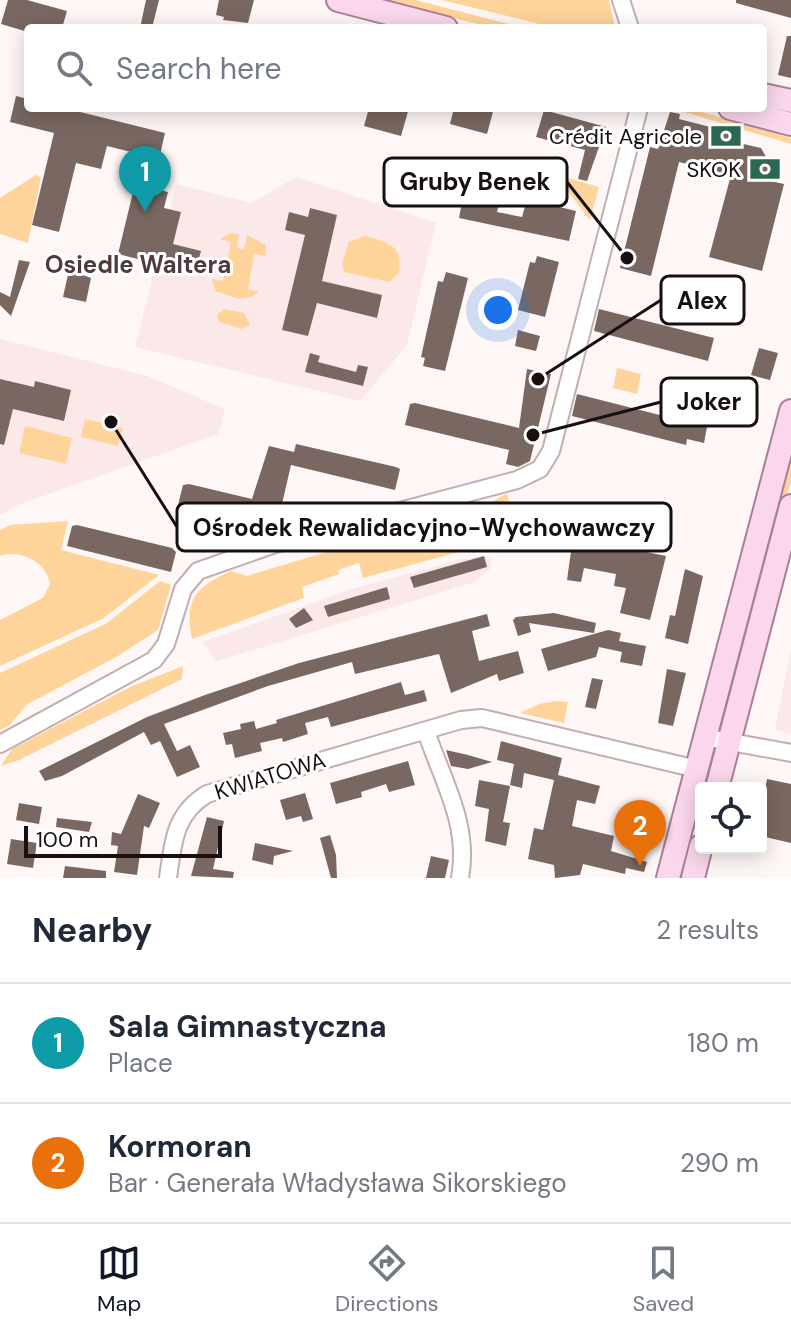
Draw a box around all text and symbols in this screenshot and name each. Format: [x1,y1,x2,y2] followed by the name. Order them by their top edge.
[24,24,767,112] search box
[52,46,96,90] icon: search
[116,49,282,88] text: Search here
[709,119,743,153] bank icon: Crédit Agricole
[549,122,702,151] place label: Crédit Agricole
[119,146,171,212] pin: 1
[748,152,782,186] bank icon: SKOK
[686,155,741,184] place label: SKOK
[384,158,567,206] callout: Gruby Benek
[400,166,551,197] text: Gruby Benek
[45,249,231,280] district label: Osiedle Waltera
[661,276,744,324] callout: Alex
[677,285,728,316] text: Alex
[478,290,518,330] your location
[661,378,757,426] callout: Joker
[677,386,742,417] text: Joker
[177,503,671,551] callout: Ośrodek Rewalidacyjno-Wychowawczy
[193,512,656,543] text: Ośrodek Rewalidacyjno-Wychowawczy
[211,745,329,807] street label: KWIATOWA
[695,782,767,854] map controls
[695,782,767,854] button: locate
[614,800,666,866] pin: 2
[24,822,222,858] scale bar
[36,825,98,854] text: 100 m
[32,908,152,953] text: Nearby
[656,913,759,947] text: 2 results
[108,1007,387,1046] text: Sala Gimnastyczna
[53,1026,63,1060] text: 1
[687,1026,759,1060] text: 180 m
[108,1046,173,1080] text: Place
[108,1127,252,1166] text: Kormoran
[50,1146,66,1180] text: 2
[680,1146,759,1180] text: 290 m
[108,1166,567,1200] text: Bar · Generała Władysława Sikorskiego
[97,1241,141,1318] tab: Map
[335,1241,439,1318] tab: Directions
[632,1241,694,1318] tab: Saved

